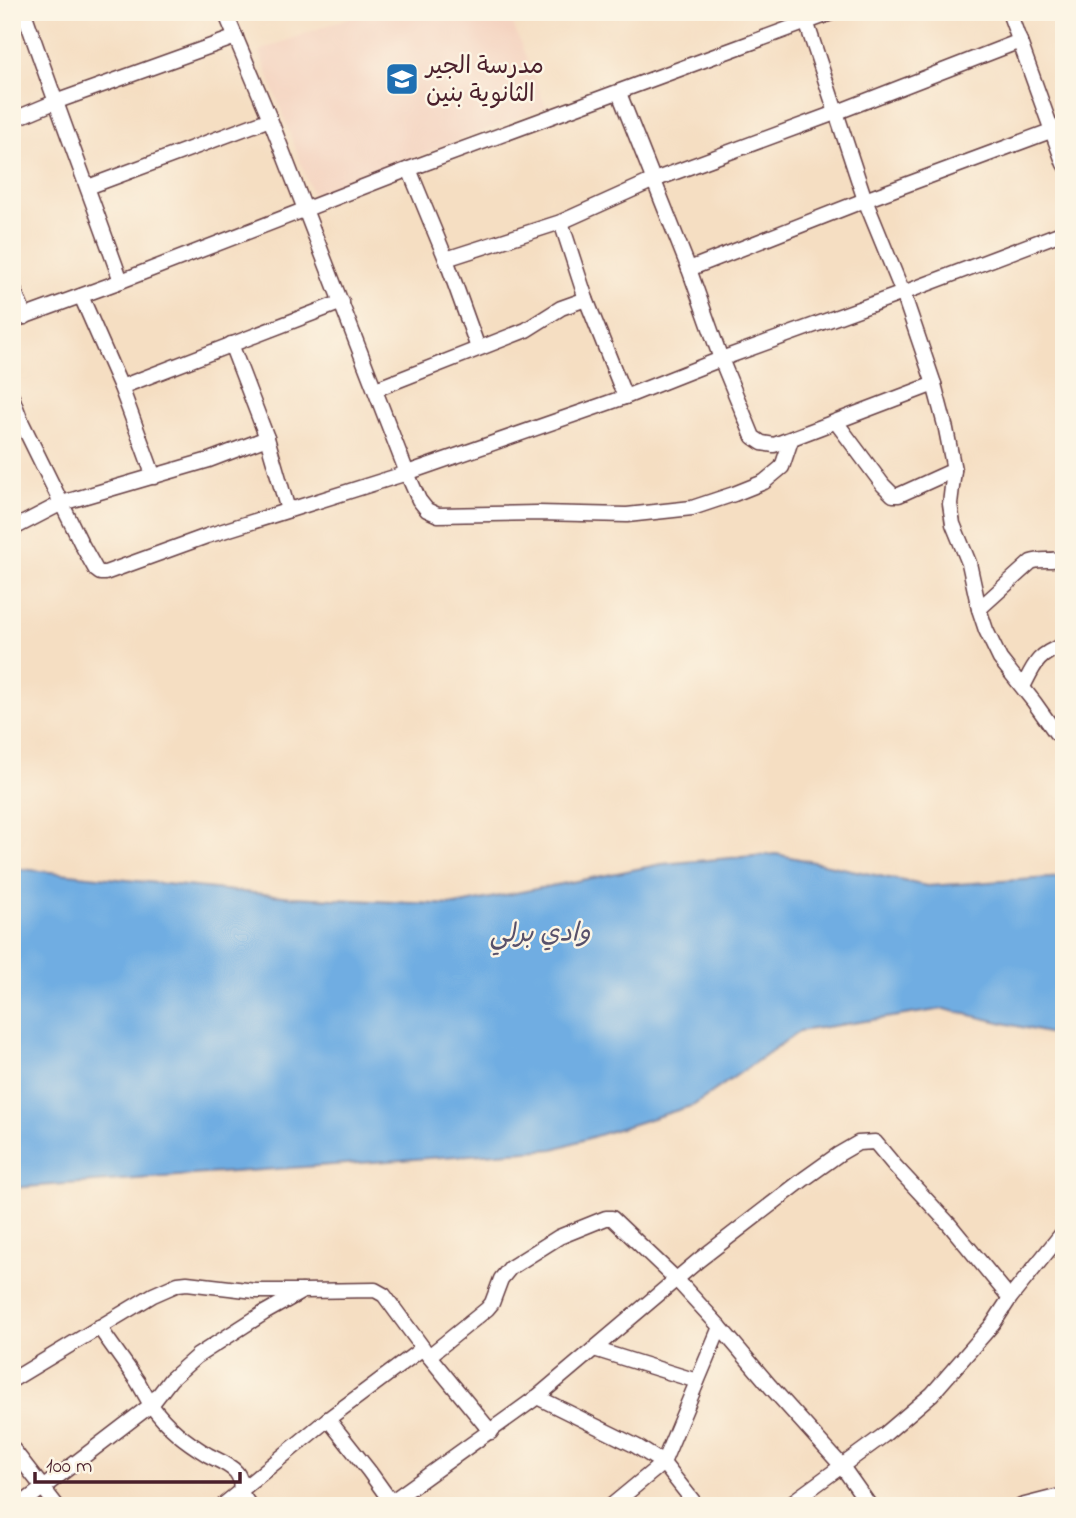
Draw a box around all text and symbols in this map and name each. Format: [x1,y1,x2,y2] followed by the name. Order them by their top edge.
[424,50,544,113] place label: مدرسة الجير الثانوية بنين
[383,60,421,98] school or university icon: مدرسة الجير الثانوية بنين
[489,915,591,956] water label: وادي برلي
[35,1441,240,1485] scale bar
[46,1452,92,1482] text: 100 m

